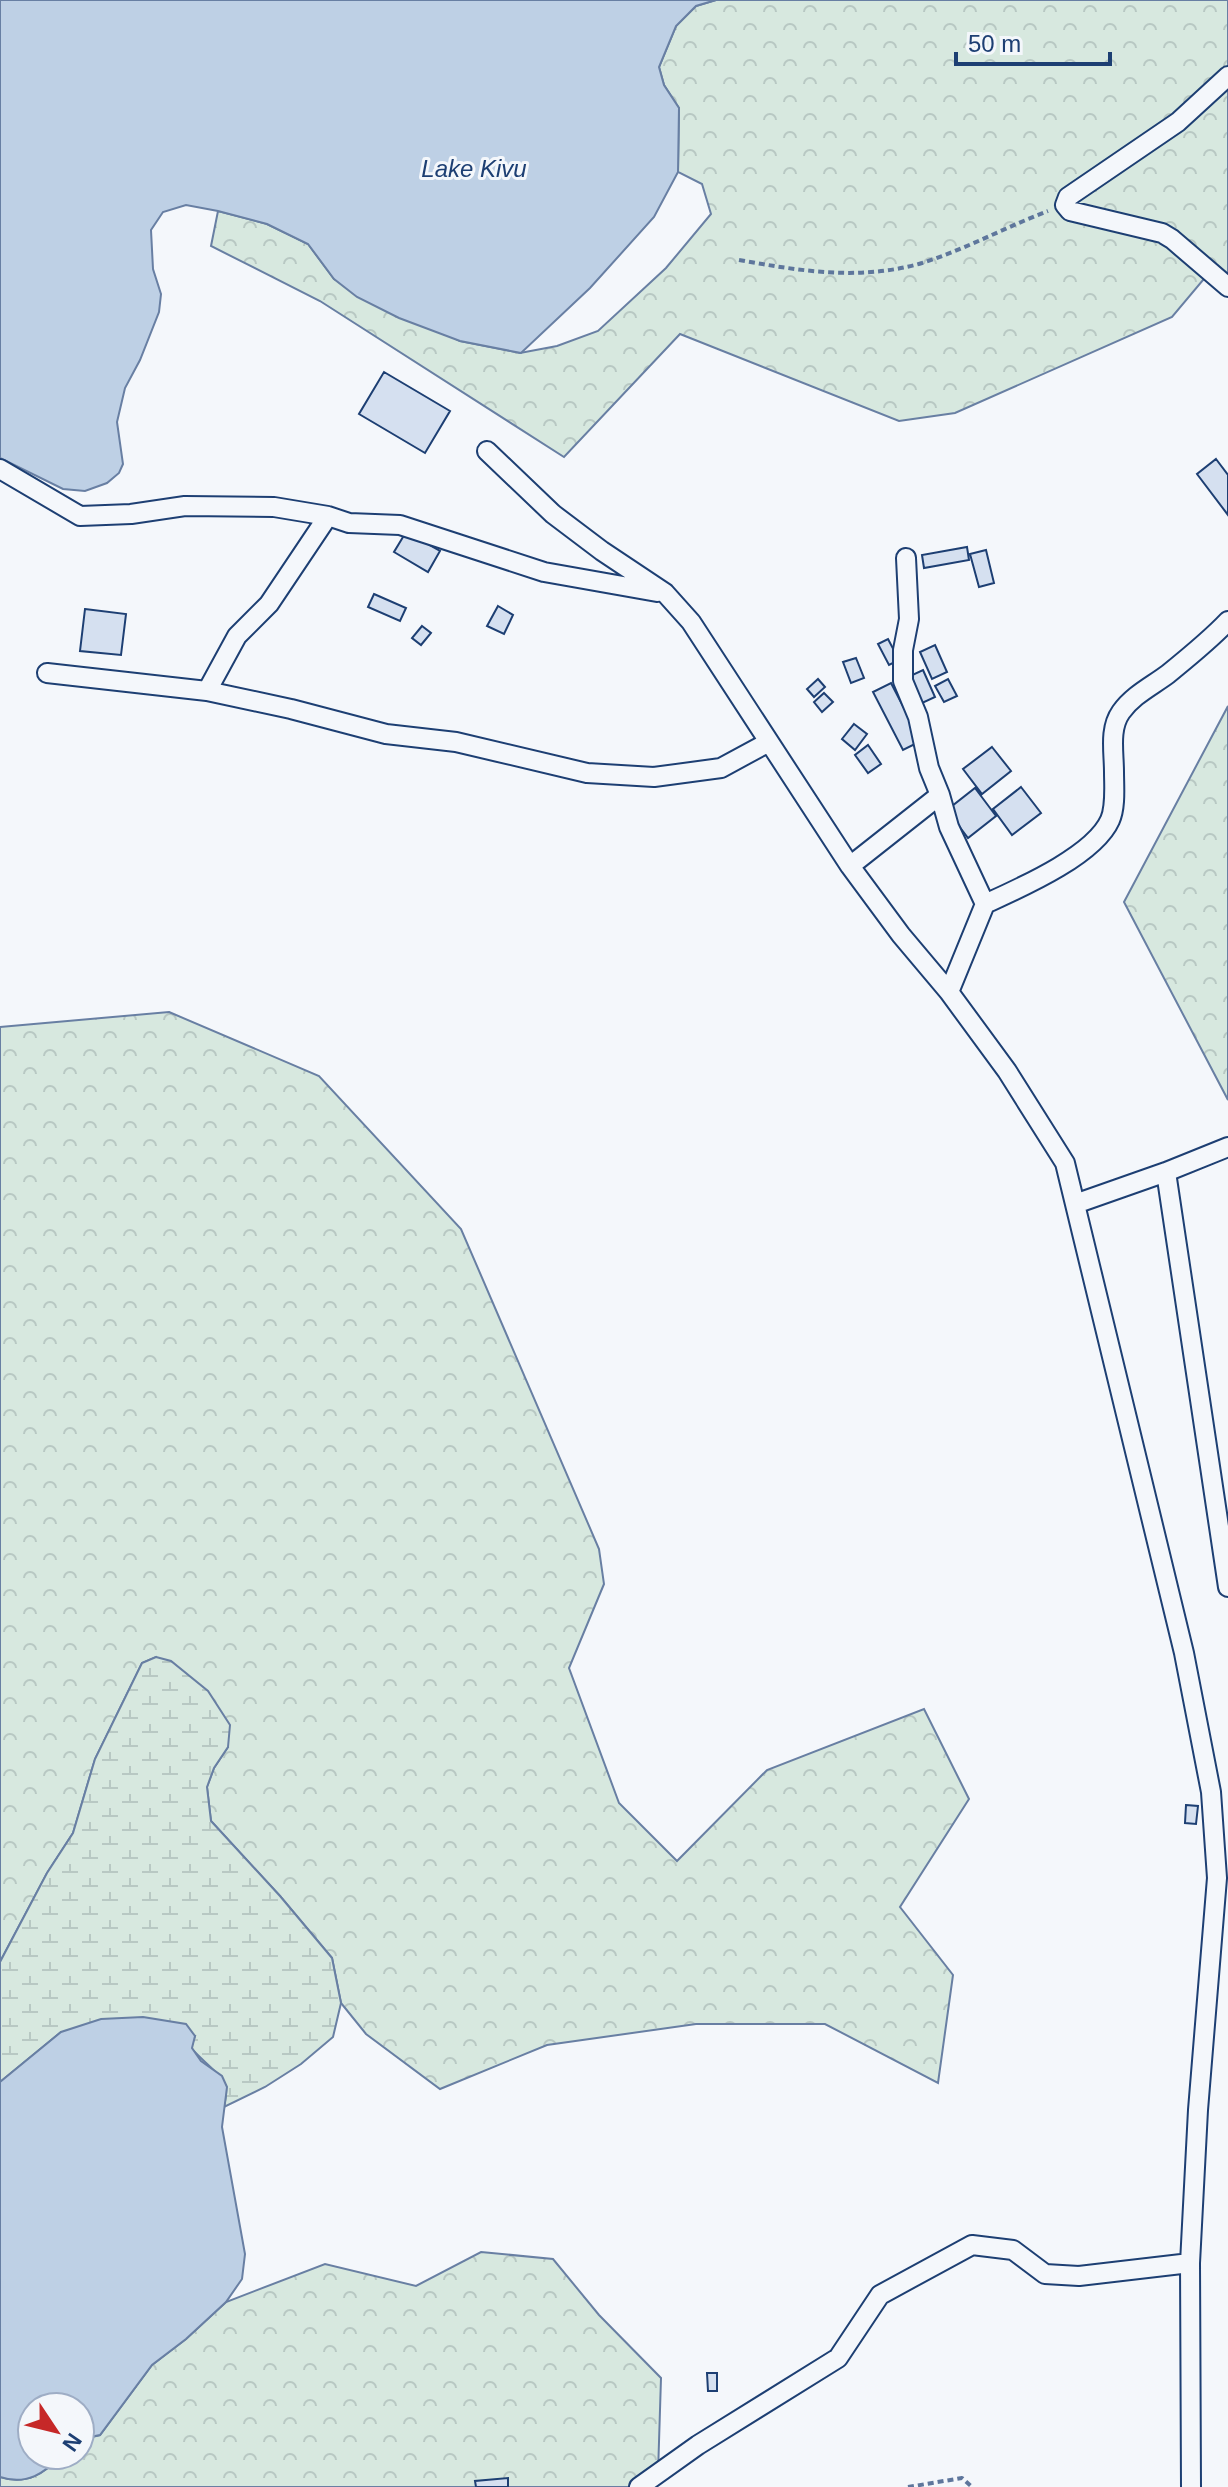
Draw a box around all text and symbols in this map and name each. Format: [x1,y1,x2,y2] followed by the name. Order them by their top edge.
[956,16,1110,66] scale bar
[968,30,1021,57] text: 50 m
[421,155,527,182] water label: Lake Kivu
[16,2391,96,2471] north arrow
[57,2429,87,2456] text: N

